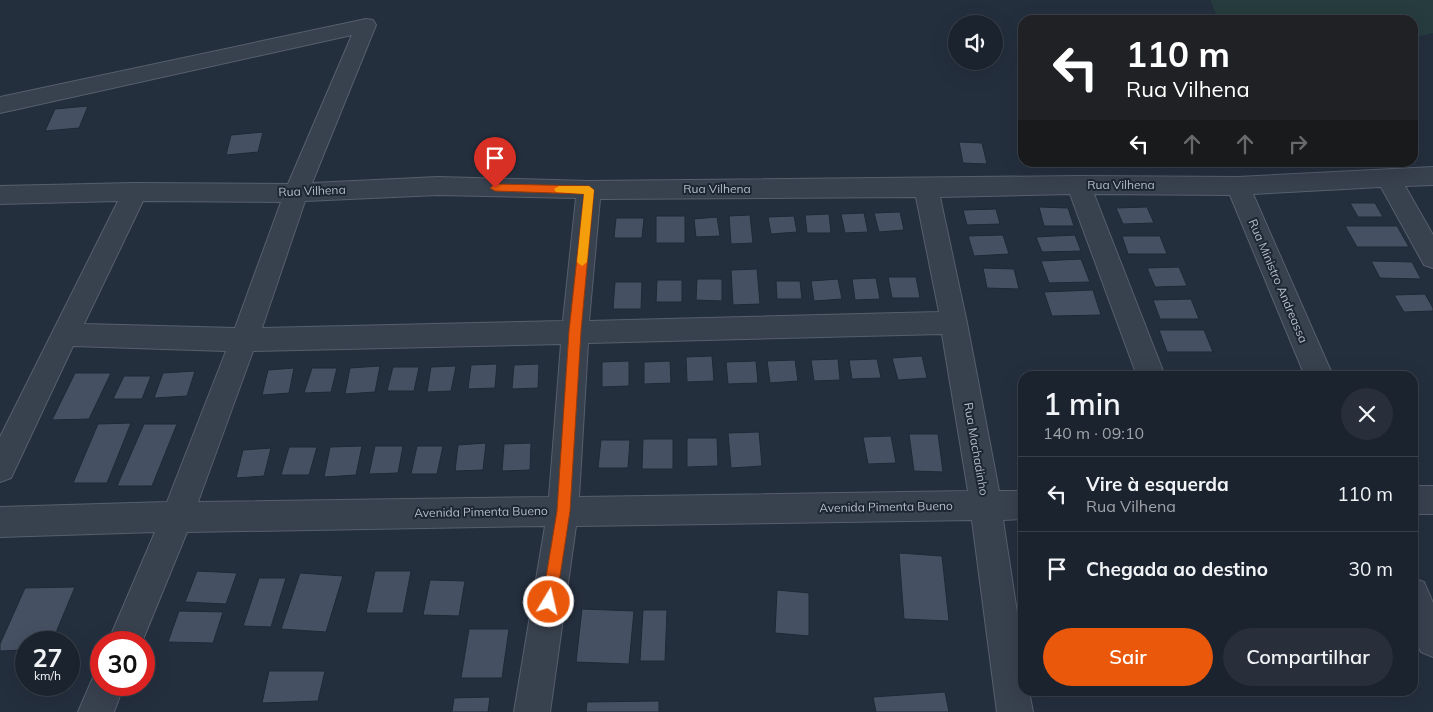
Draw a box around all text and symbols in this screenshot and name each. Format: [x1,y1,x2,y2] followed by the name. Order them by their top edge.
[948,15,1003,70] map controls
[948,15,1003,70] button: sound
[1126,32,1230,76] text: 110 m
[1043,35,1108,100] icon: left
[1126,75,1250,103] text: Rua Vilhena
[1125,130,1153,158] icon: left
[1178,130,1206,158] icon: ahead
[1231,130,1259,158] icon: ahead
[1284,130,1312,158] icon: right
[474,137,516,188] pin
[481,144,509,172] icon: arrive
[1087,177,1155,192] street label: Rua Vilhena
[683,181,751,196] street label: Rua Vilhena
[278,182,346,199] street label: Rua Vilhena
[1246,217,1311,345] street label: Rua Ministro Andreassa
[1043,385,1121,423] text: 1 min
[1341,388,1393,440] button: close
[961,401,992,497] street label: Rua Machadinho
[1043,423,1144,443] text: 140 m · 09:10
[1086,472,1229,496] text: Vire à esquerda
[1043,480,1071,508] icon: left
[1337,482,1393,506] text: 110 m
[1086,496,1176,516] text: Rua Vilhena
[819,498,953,515] street label: Avenida Pimenta Bueno
[414,503,548,520] street label: Avenida Pimenta Bueno
[1043,555,1071,583] icon: arrive
[1086,557,1268,581] text: Chegada ao destino
[1349,557,1393,581] text: 30 m
[522,575,574,627] position arrow
[1043,628,1213,686] button: Sair
[1223,628,1393,686] button: Compartilhar
[90,631,155,696] speed limit sign: 30
[32,642,63,673] text: 27
[34,668,61,683] text: km/h

